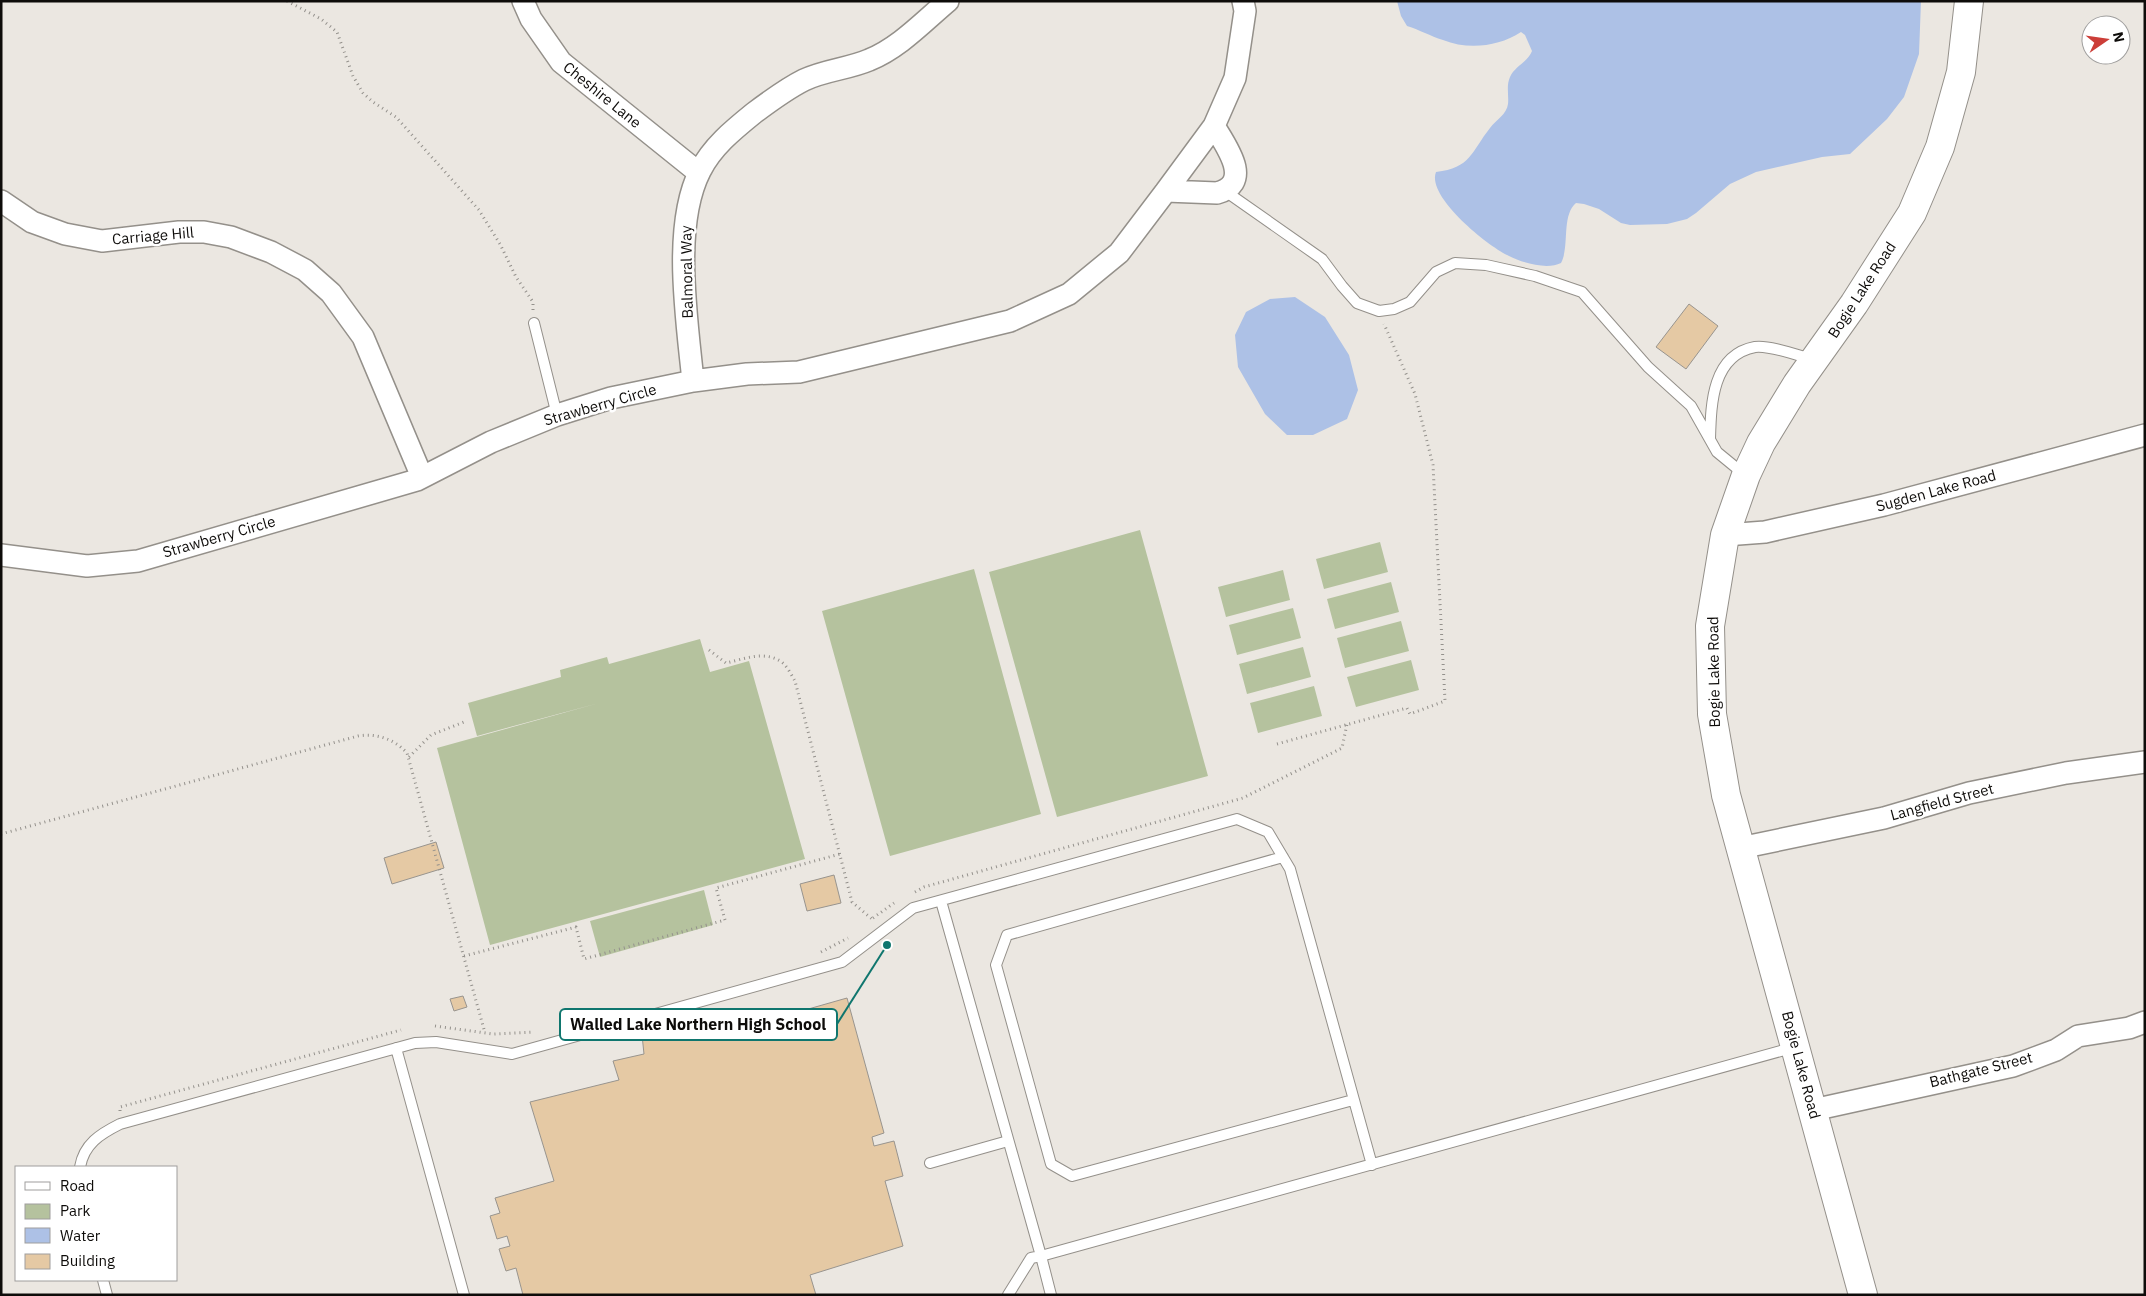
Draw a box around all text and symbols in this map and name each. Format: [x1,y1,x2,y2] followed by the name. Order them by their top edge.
[2081,15,2131,65] north arrow
[2109,30,2129,44] text: N
[559,57,645,132] street label: Cheshire Lane
[111,222,195,249] street label: Carriage Hill
[676,225,697,319] street label: Balmoral Way
[1823,238,1900,341] street label: Bogie Lake Road
[541,379,658,430] street label: Strawberry Circle
[1874,465,1998,516] street label: Sugden Lake Road
[160,511,277,562] street label: Strawberry Circle
[1703,616,1724,728] street label: Bogie Lake Road
[1888,779,1996,824] street label: Langfield Street
[560,1009,837,1040] callout: Walled Lake Northern High School
[1778,1009,1825,1121] street label: Bogie Lake Road
[570,1014,826,1034] text: Walled Lake Northern High School
[1927,1048,2034,1092] street label: Bathgate Street
[15,1166,178,1281] legend
[60,1176,95,1195] text: Road
[60,1201,90,1220] text: Park
[60,1226,101,1245] text: Water
[60,1251,115,1270] text: Building

